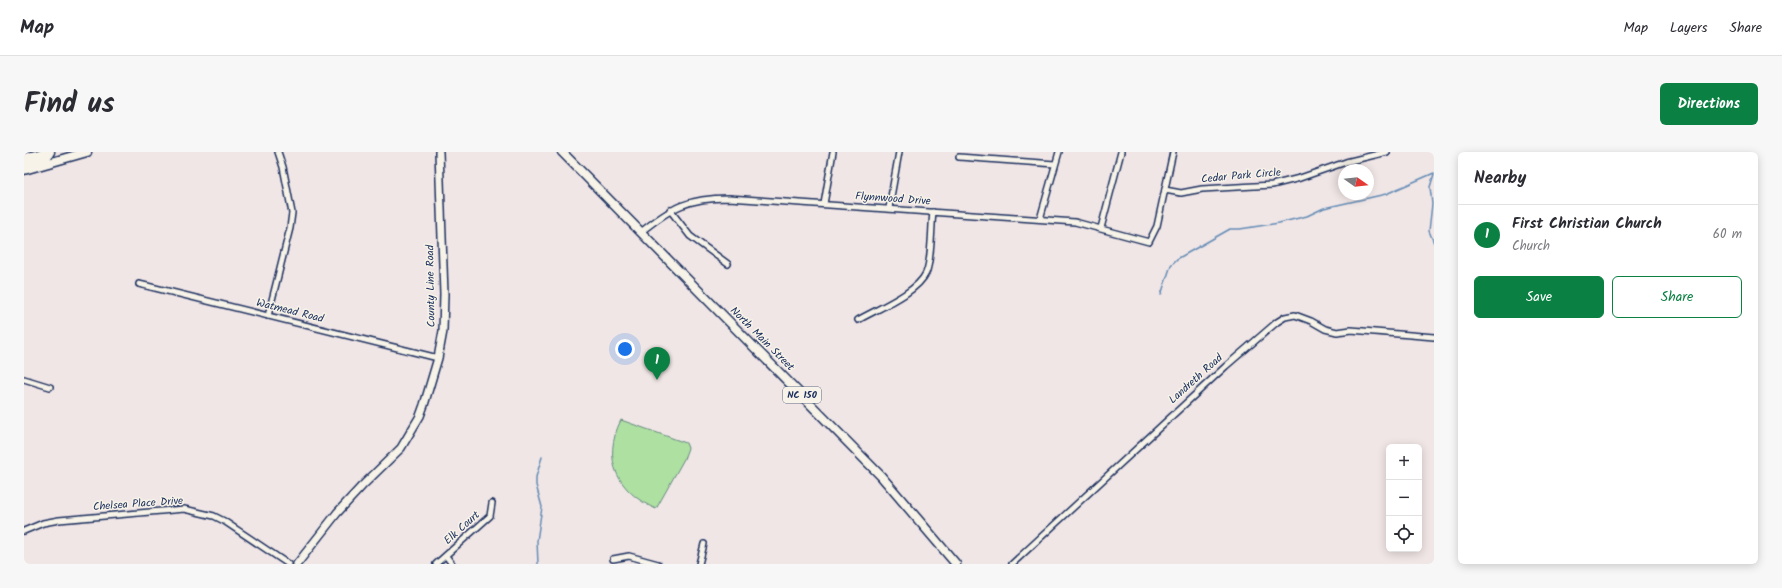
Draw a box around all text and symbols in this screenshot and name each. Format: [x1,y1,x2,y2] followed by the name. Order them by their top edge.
[20,13,54,43] text: Map
[1624,17,1648,39] text: Map
[1670,17,1708,39] text: Layers
[1730,17,1762,39] text: Share
[24,82,115,127] text: Find us
[1660,83,1758,125] button: Directions
[1200,164,1282,188] street label: Cedar Park Circle
[1338,164,1374,200] north arrow
[1474,165,1526,192] text: Nearby
[855,187,931,211] street label: Flynnwood Drive
[1512,212,1662,236] text: First Christian Church
[1485,224,1489,245] text: 1
[1713,224,1742,245] text: 60 m
[1512,236,1550,257] text: Church
[421,244,441,327] street label: County Line Road
[1474,276,1604,318] button: Save
[1612,276,1742,318] button: Share
[254,294,326,328] street label: Watmead Road
[725,302,799,376] street label: North Main Street
[615,339,635,359] your location
[644,347,670,380] pin: 1
[1165,349,1228,408] street label: Landreth Road
[783,387,821,403] road number: NC 150
[1386,444,1422,552] map controls
[1386,444,1422,480] button: +
[1386,480,1422,516] button: −
[92,492,184,516] street label: Chelsea Place Drive
[440,506,485,549] street label: Elk Court
[1386,516,1422,552] button: locate

